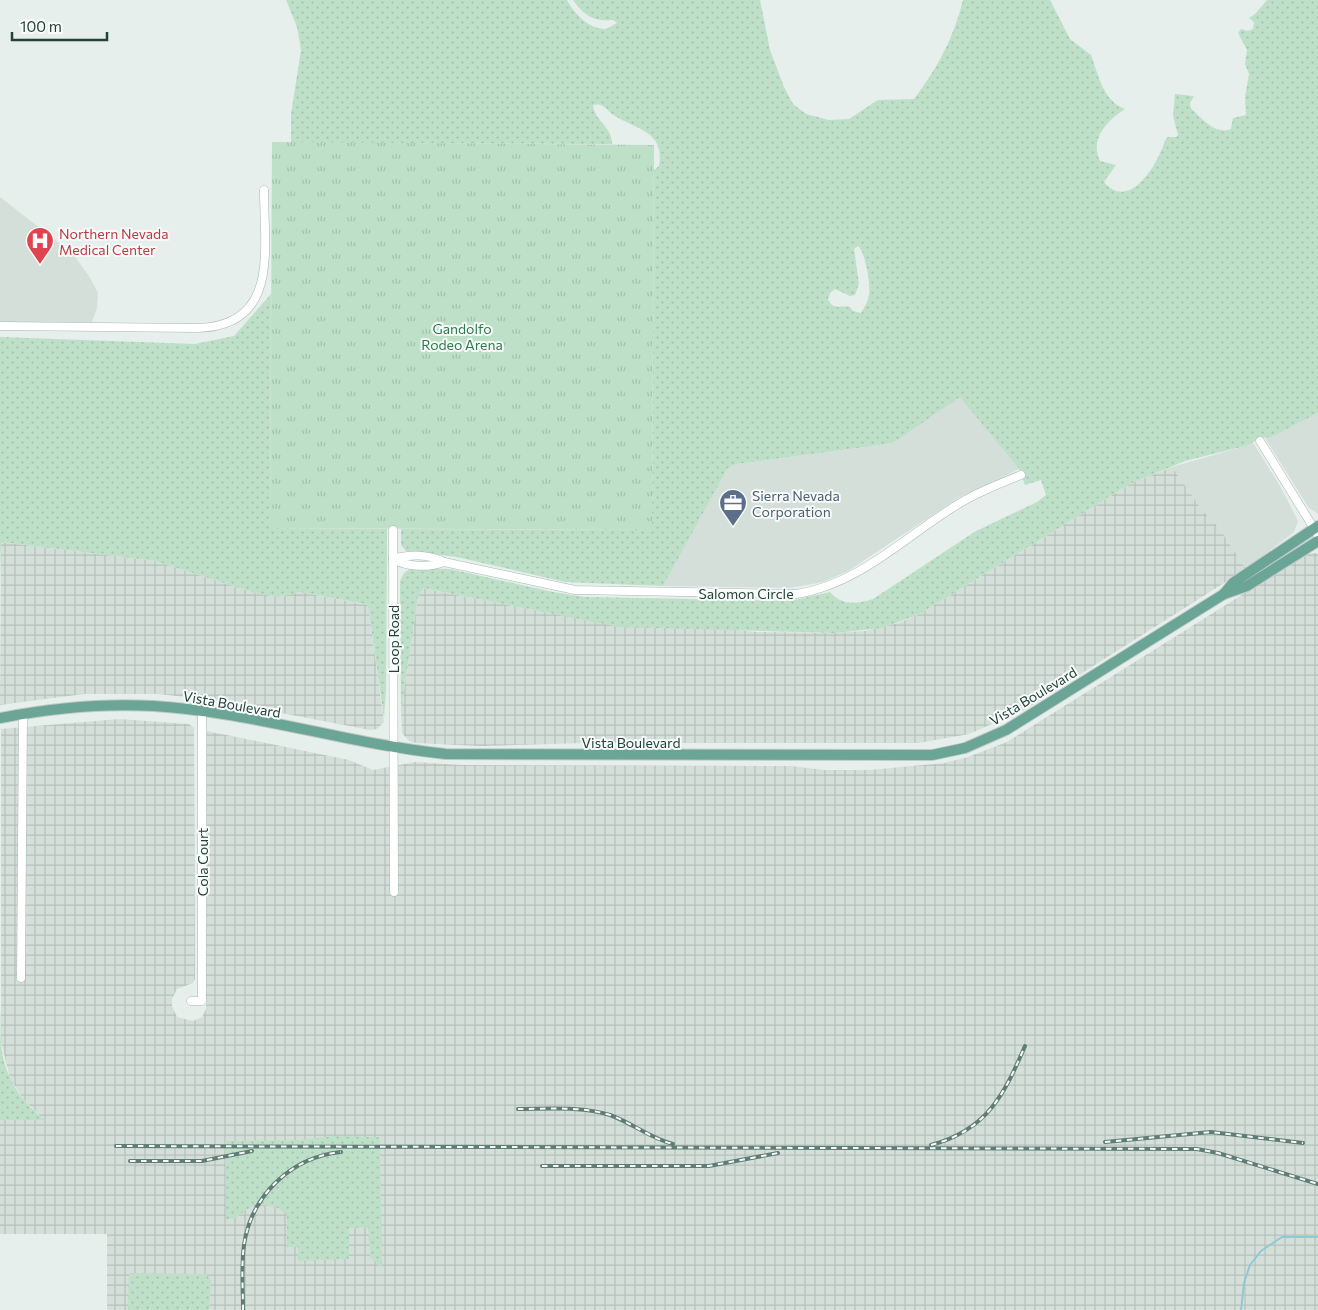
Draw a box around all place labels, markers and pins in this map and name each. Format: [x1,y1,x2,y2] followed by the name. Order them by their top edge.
[59,225,169,258] place label: Northern Nevada Medical Center
[25,226,55,265] hospital icon: Northern Nevada Medical Center
[752,487,840,520] place label: Sierra Nevada Corporation
[718,488,748,527] office icon: Sierra Nevada Corporation

